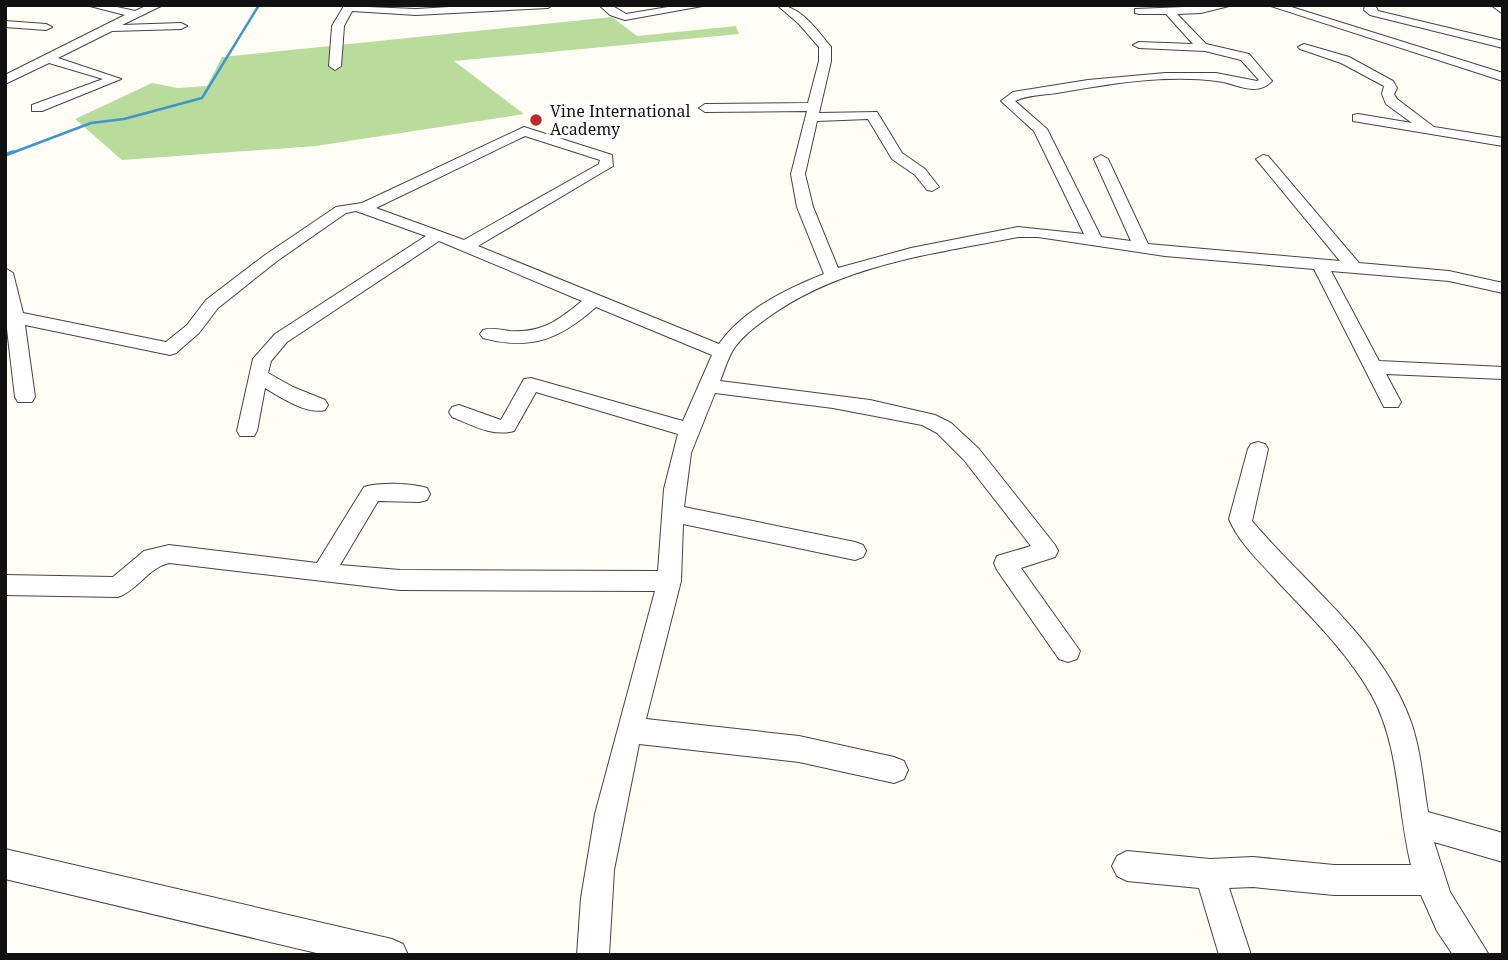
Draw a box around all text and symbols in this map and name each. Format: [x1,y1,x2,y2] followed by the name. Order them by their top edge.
[550,100,691,140] place label: Vine International Academy
[528,112,544,128] marker: Vine International Academy

